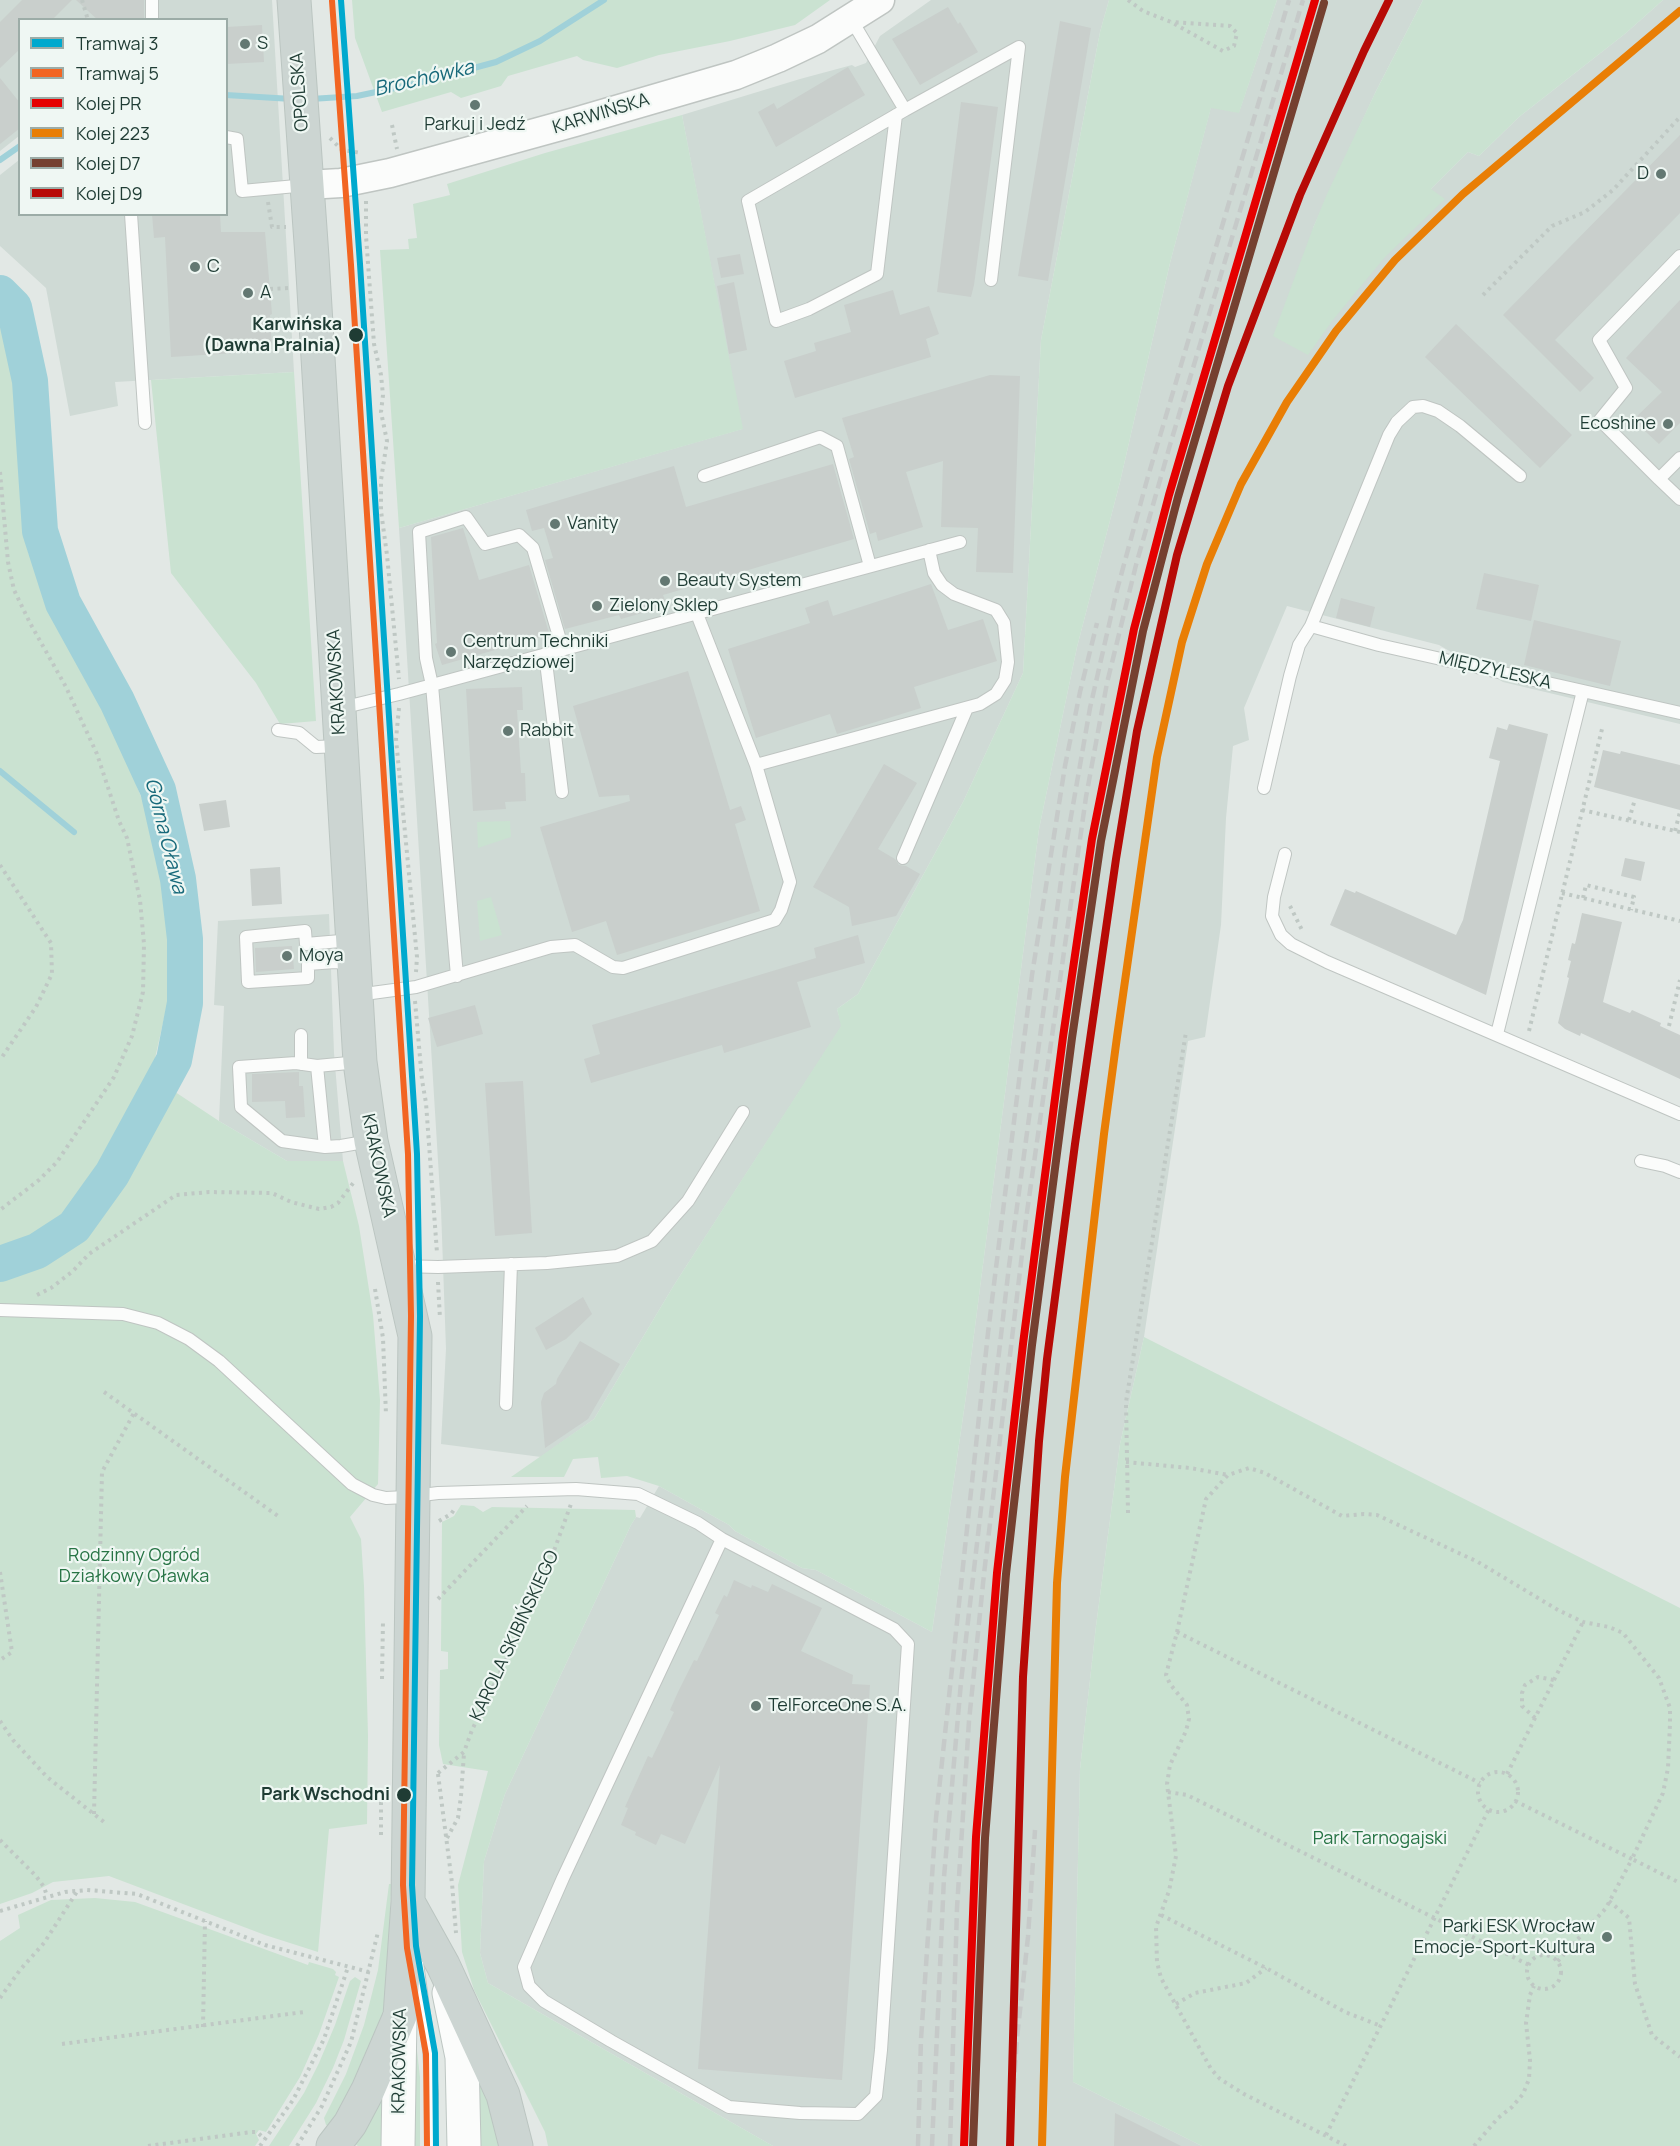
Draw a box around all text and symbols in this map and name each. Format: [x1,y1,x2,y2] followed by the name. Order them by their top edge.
[18,18,228,216] legend
[76,31,159,55] text: Tramwaj 3
[257,33,268,55] place label: S
[238,37,252,51] marker: S
[286,52,314,132] street label: OPOLSKA
[372,56,476,102] water label: Brochówka
[76,61,159,85] text: Tramwaj 5
[550,89,652,139] street label: KARWIŃSKA
[76,91,142,115] text: Kolej PR
[468,98,482,112] marker: Parkuj i Jedź
[424,114,526,136] place label: Parkuj i Jedź
[76,121,150,145] text: Kolej 223
[76,151,141,175] text: Kolej D7
[1637,163,1649,185] place label: D
[1654,167,1668,181] marker: D
[76,181,143,205] text: Kolej D9
[207,256,220,278] place label: C
[188,260,202,274] marker: C
[260,282,271,304] place label: A
[241,286,255,300] marker: A
[203,314,342,356] place label: Karwińska (Dawna Pralnia)
[347,326,365,344] marker: Karwińska (Dawna Pralnia)
[1580,413,1656,435] place label: Ecoshine
[1661,417,1675,431] marker: Ecoshine
[567,513,618,535] place label: Vanity
[548,517,562,531] marker: Vanity
[677,570,801,592] place label: Beauty System
[658,574,672,588] marker: Beauty System
[609,595,718,617] place label: Zielony Sklep
[590,599,604,613] marker: Zielony Sklep
[323,629,351,735] street label: KRAKOWSKA
[463,631,609,674] place label: Centrum Techniki Narzędziowej
[444,645,458,659] marker: Centrum Techniki Narzędziowej
[1437,648,1553,694] street label: MIĘDZYLESKA
[520,720,574,742] place label: Rabbit
[501,724,515,738] marker: Rabbit
[139,776,191,896] water label: Górna Oława
[299,945,344,967] place label: Moya
[280,949,294,963] marker: Moya
[356,1112,400,1220] street label: KRAKOWSKA
[59,1545,209,1588] park label: Rodzinny Ogród Działkowy Oławka
[466,1547,564,1725] street label: KAROLA SKIBIŃSKIEGO
[768,1695,907,1717] place label: TelForceOne S.A.
[749,1699,763,1713] marker: TelForceOne S.A.
[261,1784,390,1806] place label: Park Wschodni
[395,1786,413,1804] marker: Park Wschodni
[1313,1828,1447,1850] park label: Park Tarnogajski
[1414,1916,1595,1958] place label: Parki ESK Wrocław Emocje-Sport-Kultura
[1600,1930,1614,1944] marker: Parki ESK Wrocław Emocje-Sport-Kultura
[388,2008,412,2114] street label: KRAKOWSKA

